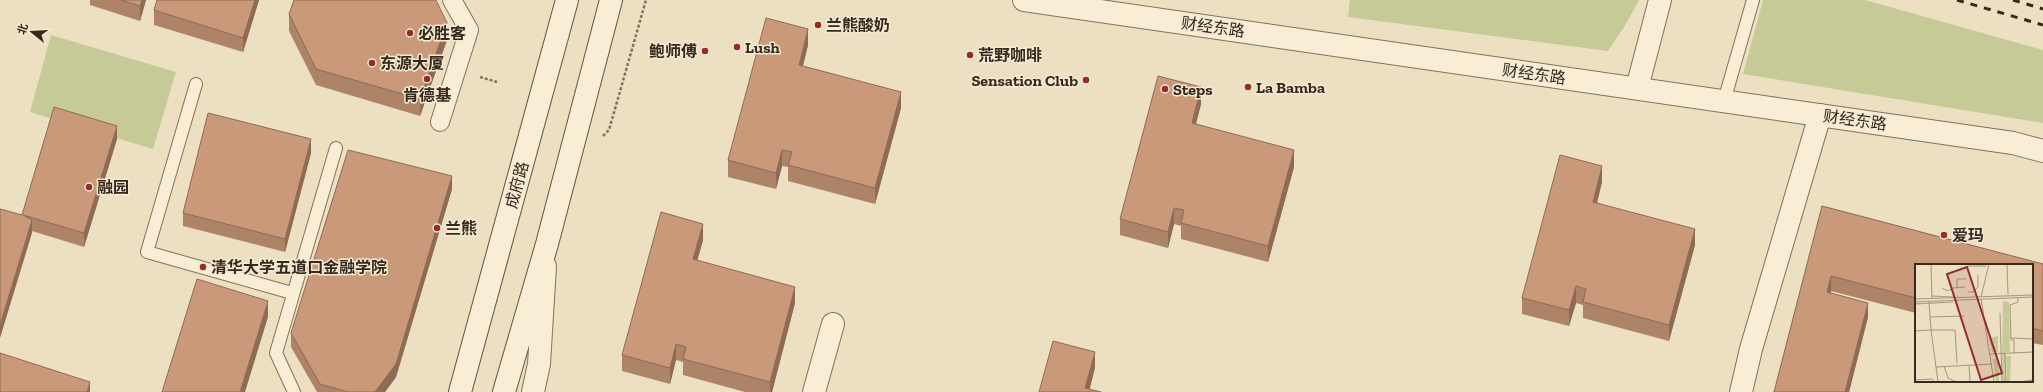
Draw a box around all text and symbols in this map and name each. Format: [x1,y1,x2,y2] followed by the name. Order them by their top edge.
[12,12,52,52] north arrow
[1180,13,1246,41] street label: 财经东路
[826,16,890,35] place label: 兰熊酸奶
[813,20,823,30] marker: 兰熊酸奶
[15,22,31,36] text: 北
[418,24,466,43] place label: 必胜客
[405,28,415,38] marker: 必胜客
[745,38,780,57] place label: Lush
[649,42,697,61] place label: 鲍师傅
[732,42,742,52] marker: Lush
[700,46,710,56] marker: 鲍师傅
[978,46,1042,65] place label: 荒野咖啡
[965,50,975,60] marker: 荒野咖啡
[380,54,444,73] place label: 东源大厦
[367,58,377,68] marker: 东源大厦
[1501,60,1567,88] street label: 财经东路
[971,71,1078,90] place label: Sensation Club
[422,74,432,84] marker: 肯德基
[1081,75,1091,85] marker: Sensation Club
[1256,78,1325,97] place label: La Bamba
[1173,80,1213,99] place label: Steps
[1243,82,1253,92] marker: La Bamba
[1160,84,1170,94] marker: Steps
[403,86,452,105] place label: 肯德基
[1822,106,1888,134] street label: 财经东路
[502,159,532,211] street label: 成府路
[97,178,129,197] place label: 融园
[84,182,94,192] marker: 融园
[445,219,477,238] place label: 兰熊
[432,223,442,233] marker: 兰熊
[1952,226,1984,245] place label: 爱玛
[1939,230,1949,240] marker: 爱玛
[211,258,387,277] place label: 清华大学五道口金融学院
[198,262,208,272] marker: 清华大学五道口金融学院
[1915,264,2033,382] inset map

